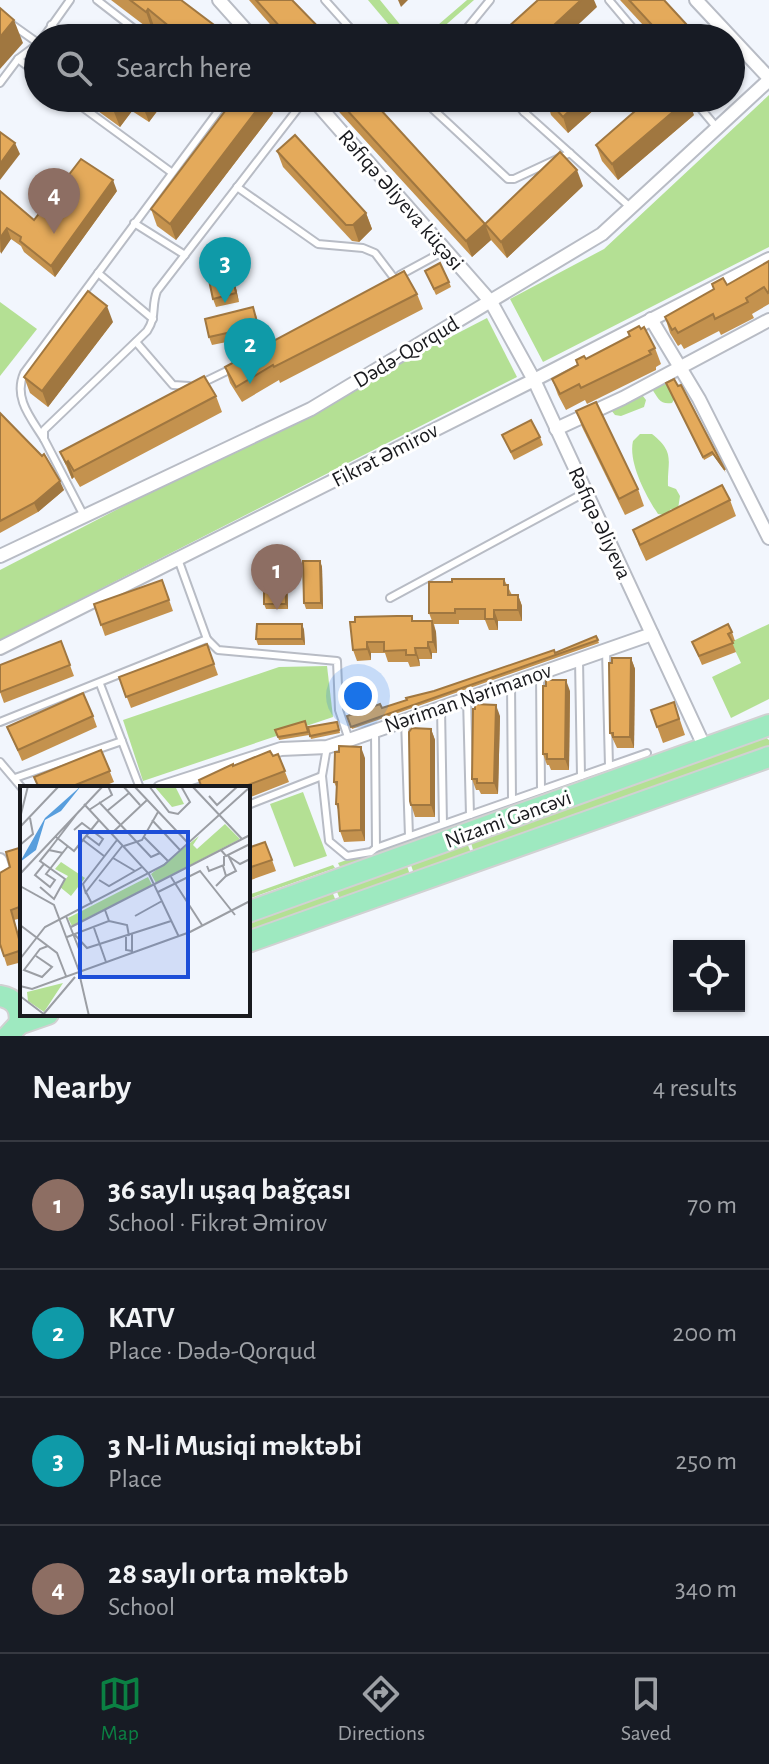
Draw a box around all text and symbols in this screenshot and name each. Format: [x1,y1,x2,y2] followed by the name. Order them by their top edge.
[24,24,745,112] search box
[52,46,96,90] icon: search
[116,53,252,83] text: Search here
[334,126,468,274] street label: Rəfiqə Əliyeva küçəsi
[28,168,80,234] pin: 4
[199,237,251,303] pin: 3
[350,312,462,392] street label: Dədə-Qorqud
[224,318,276,384] pin: 2
[328,419,442,491] street label: Fikrət Əmirov
[564,463,636,583] street label: Rəfiqə Əliyeva
[251,544,303,610] pin: 1
[382,659,555,737] street label: Nəriman Nərimanov
[338,676,378,716] your location
[20,786,250,1016] inset map
[442,786,574,852] street label: Nizami Gəncəvi
[673,940,745,1012] map controls
[673,940,745,1012] button: locate
[32,1071,131,1105] text: Nearby
[653,1075,737,1101] text: 4 results
[108,1175,351,1205] text: 36 saylı uşaq bağçası
[53,1192,63,1218] text: 1
[687,1192,737,1218] text: 70 m
[108,1210,327,1236] text: School · Fikrət Əmirov
[108,1303,175,1333] text: KATV
[52,1320,64,1346] text: 2
[673,1320,737,1346] text: 200 m
[108,1338,316,1364] text: Place · Dədə-Qorqud
[108,1431,362,1461] text: 3 N-li Musiqi məktəbi
[52,1448,64,1474] text: 3
[675,1448,737,1474] text: 250 m
[108,1466,162,1492] text: Place
[108,1559,348,1589] text: 28 saylı orta məktəb
[51,1576,65,1602] text: 4
[675,1576,737,1602] text: 340 m
[108,1594,175,1620] text: School
[98,1672,142,1746] tab: Map
[337,1672,425,1746] tab: Directions
[621,1672,671,1746] tab: Saved

